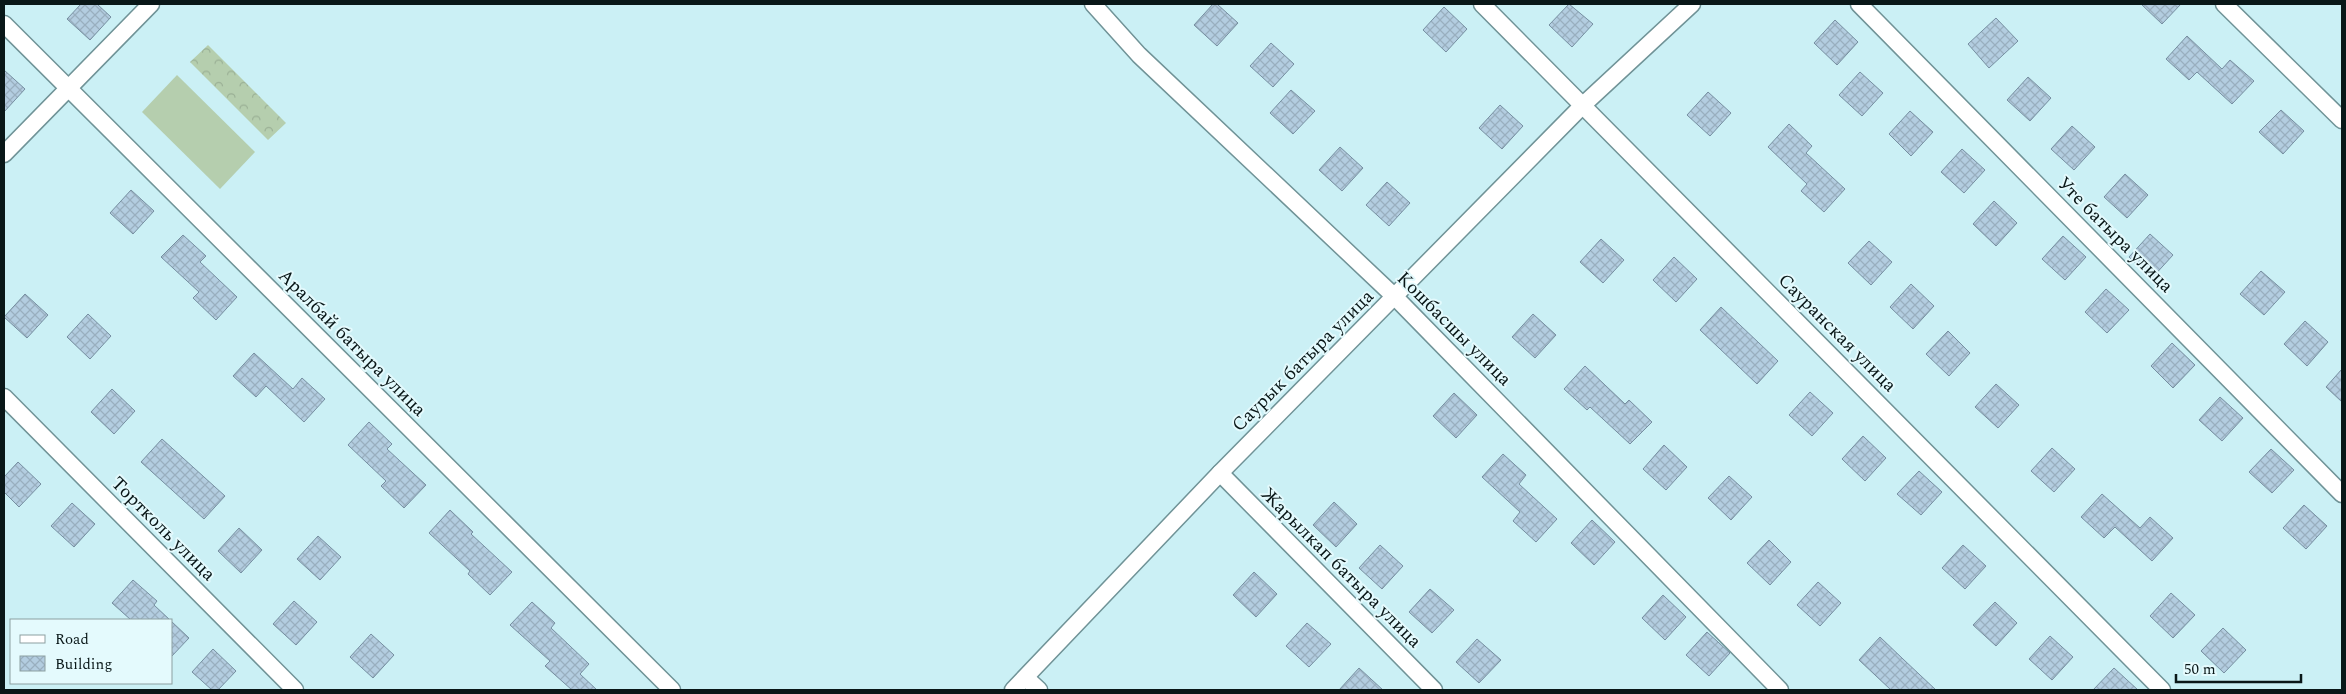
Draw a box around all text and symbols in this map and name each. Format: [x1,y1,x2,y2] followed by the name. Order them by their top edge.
[2050,170,2180,300] street label: Уте батыра улица
[271,262,433,424] street label: Аралбай батыра улица
[1390,265,1519,394] street label: Кошбасшы улица
[1771,267,1904,400] street label: Сауранская улица
[1225,283,1381,439] street label: Саурык батыра улица
[104,470,223,589] street label: Тортколь улица
[1254,481,1429,656] street label: Жарылкап батыра улица
[10,619,172,684] legend
[55,628,89,651] text: Road
[2176,652,2301,684] scale bar
[55,653,112,676] text: Building
[2184,658,2216,681] text: 50 m

